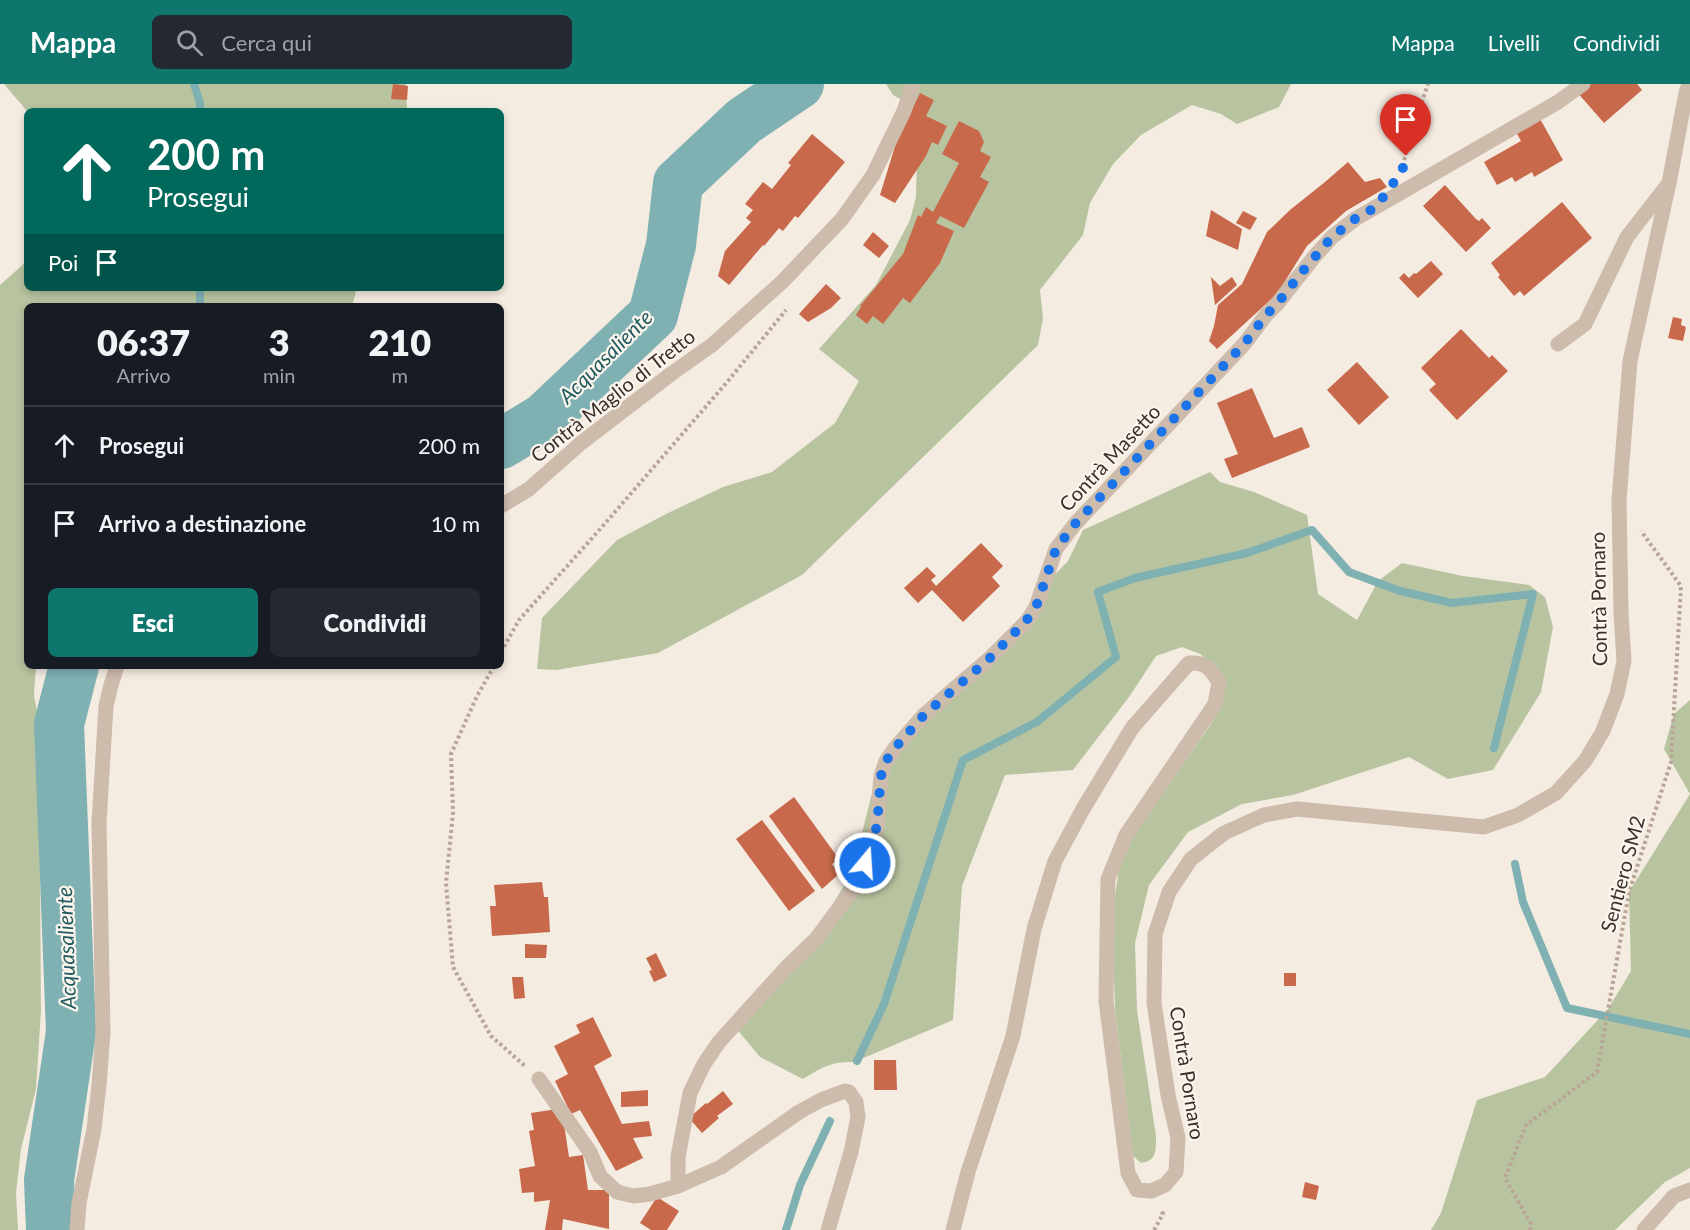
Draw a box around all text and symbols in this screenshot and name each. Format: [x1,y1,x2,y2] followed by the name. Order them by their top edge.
[152,15,572,69] search box
[30,25,116,59] text: Mappa
[173,26,206,59] icon: search
[221,29,312,56] text: Cerca qui
[1391,30,1455,55] text: Mappa
[1488,30,1540,55] text: Livelli
[1573,30,1660,55] text: Condividi
[1380,94,1431,156] pin
[1389,103,1422,136] icon: arrive
[147,129,265,179] text: 200 m
[48,132,126,210] icon: ahead
[147,180,249,213] text: Prosegui
[90,246,123,279] icon: arrive
[48,249,78,276] text: Poi
[552,304,657,409] water label: Acquasaliente
[97,320,190,364] text: 06:37
[269,320,290,364] text: 3
[368,320,431,364] text: 210
[525,324,699,467] street label: Contrà Maglio di Tretto
[116,363,171,387] text: Arrivo
[263,363,295,387] text: min
[391,363,408,387] text: m
[1054,399,1165,516] street label: Contrà Masetto
[48,429,81,462] icon: ahead
[99,432,184,459] text: Prosegui
[418,432,480,459] text: 200 m
[48,507,81,540] icon: arrive
[99,510,306,537] text: Arrivo a destinazione
[431,510,480,537] text: 10 m
[1585,532,1611,666] street label: Contrà Pornaro
[48,588,258,657] button: Esci
[270,588,480,657] button: Condividi
[1595,813,1649,935] street label: Sentiero SM2
[833,831,897,895] position arrow
[51,887,80,1010] water label: Acquasaliente
[1166,1005,1210,1141] street label: Contrà Pornaro

